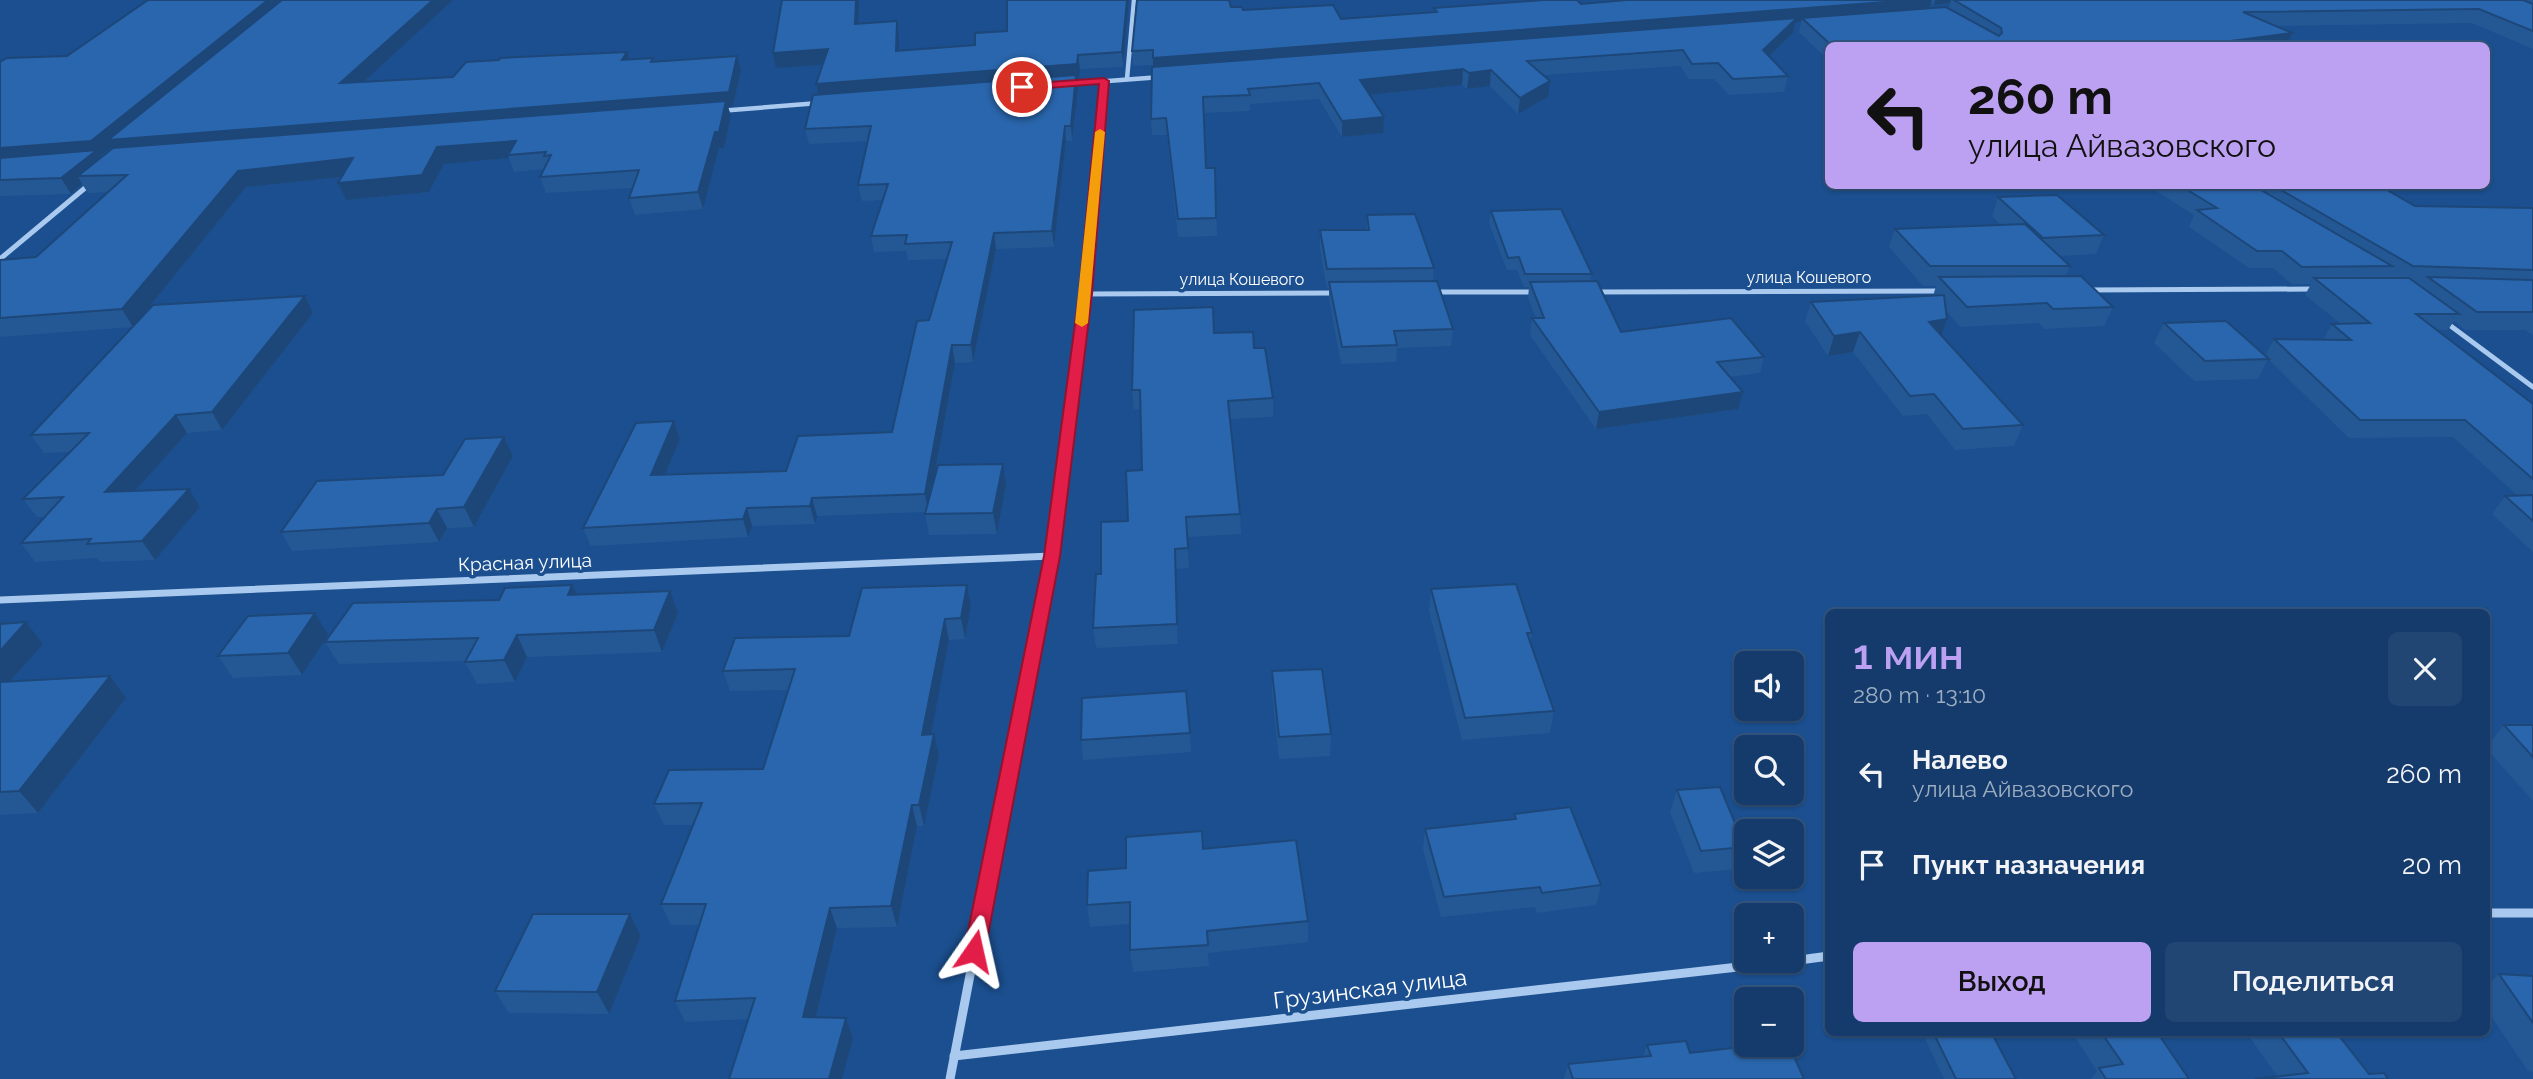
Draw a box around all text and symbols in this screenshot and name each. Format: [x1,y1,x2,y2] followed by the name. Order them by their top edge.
[992,57,1052,117] pin
[1003,68,1041,106] icon: arrive
[1968,68,2113,125] text: 260 m
[1853,70,1944,161] icon: left
[1968,127,2276,164] text: улица Айвазовского
[1747,268,1871,287] street label: улица Кошевого
[1180,270,1304,289] street label: улица Кошевого
[458,549,592,575] street label: Красная улица
[1853,630,1964,679] text: 1 мин
[2388,632,2462,706] button: close
[1734,651,1804,1057] map controls
[1734,651,1804,721] button: sound
[1853,681,1986,708] text: 280 m · 13:10
[1734,735,1804,805] button: search
[1912,745,2008,775] text: Налево
[1853,755,1891,793] icon: left
[2386,759,2462,789] text: 260 m
[1912,775,2134,802] text: улица Айвазовского
[1734,819,1804,889] button: layers
[1853,846,1891,884] icon: arrive
[1912,850,2145,880] text: Пункт назначения
[2402,850,2462,880] text: 20 m
[1734,903,1804,973] button: +
[937,914,1011,988] position arrow
[1853,942,2151,1022] button: Выход
[2165,942,2462,1022] button: Поделиться
[1271,963,1468,1014] street label: Грузинская улица
[1734,987,1804,1057] button: −

